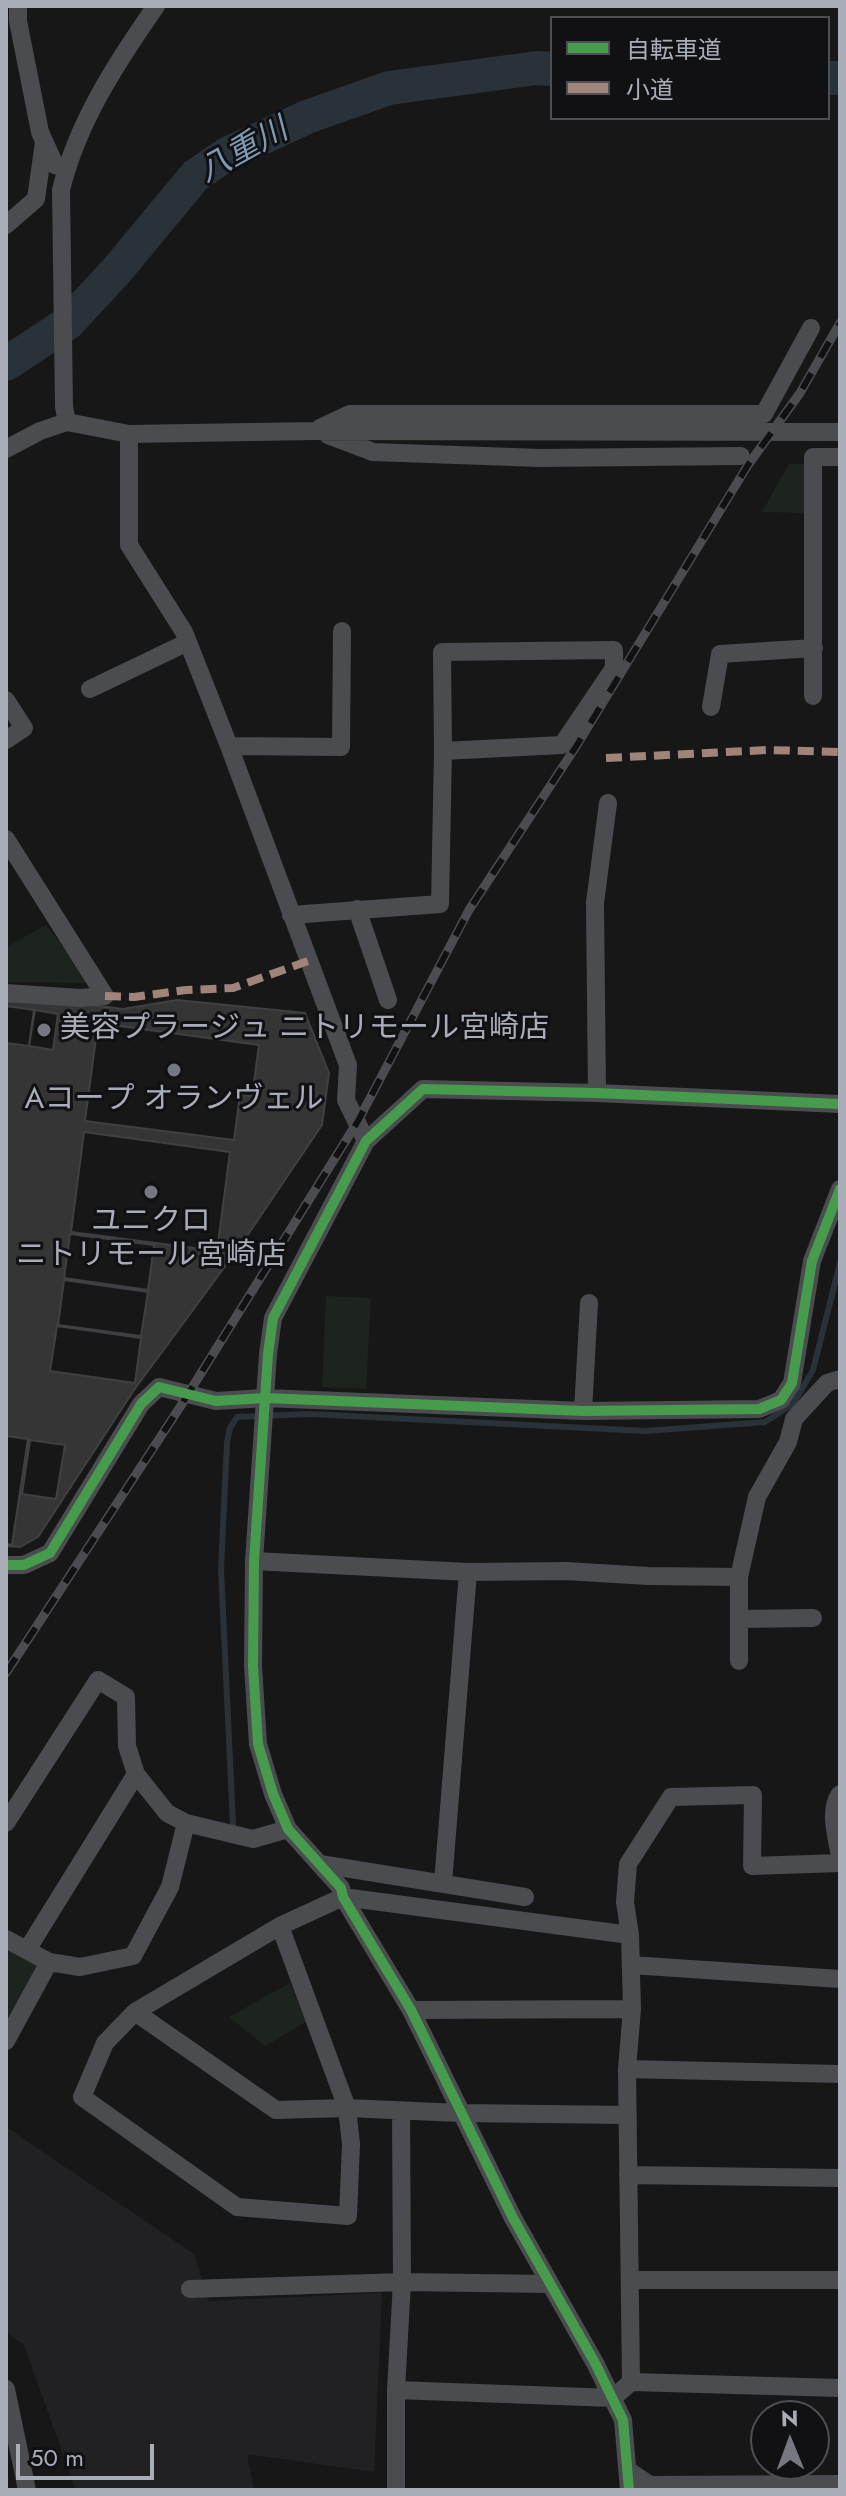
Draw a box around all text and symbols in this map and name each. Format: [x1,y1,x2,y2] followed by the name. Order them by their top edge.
[550,16,830,120] legend
[626,32,722,67] text: 自転車道
[626,72,674,107] text: 小道
[193,112,295,192] water label: 八重川
[60,1012,549,1048] place label: 美容プラージュ ニトリモール宮崎店
[35,1021,53,1039] marker: 美容プラージュ ニトリモール宮崎店
[165,1061,183,1079] marker: Aコープ オランヴェル
[25,1083,323,1119] place label: Aコープ オランヴェル
[142,1183,160,1201] marker: ユニクロ ニトリモール宮崎店
[16,1205,286,1276] place label: ユニクロ ニトリモール宮崎店
[750,2400,830,2480] north arrow
[781,2402,799,2434] text: N
[20,2428,158,2478] scale bar
[30,2440,84,2475] text: 50 m

